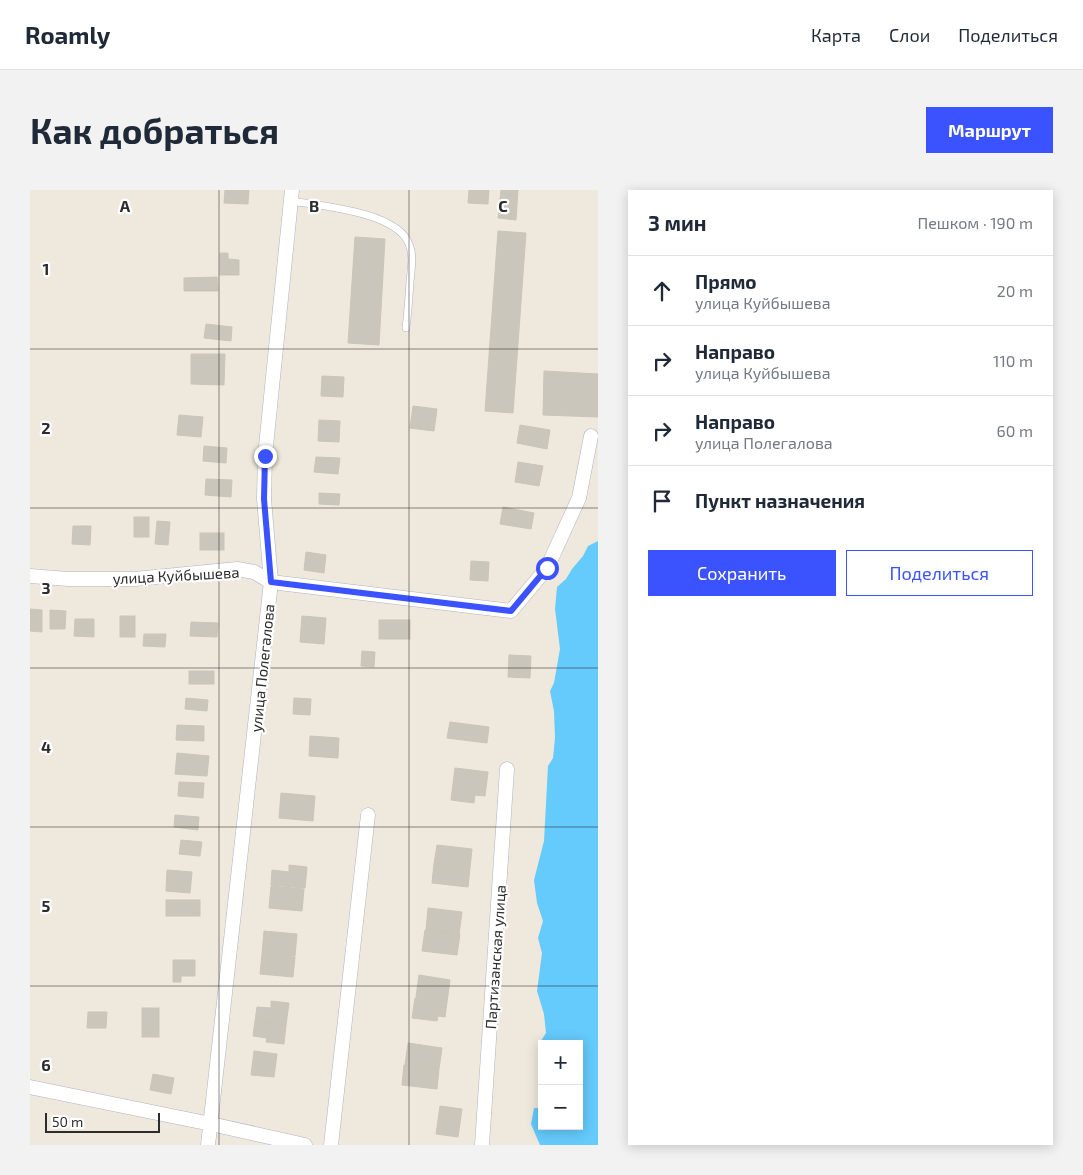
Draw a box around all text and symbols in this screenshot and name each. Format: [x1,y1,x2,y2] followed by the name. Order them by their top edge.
[25,20,110,49] text: Roamly
[811,24,861,46] text: Карта
[889,24,930,46] text: Слои
[958,24,1058,46] text: Поделиться
[926,107,1053,153] button: Маршрут
[30,109,279,151] text: Как добраться
[120,196,131,215] text: A
[309,196,319,215] text: B
[498,196,508,215] text: C
[648,210,706,235] text: 3 мин
[917,213,1033,232] text: Пешком · 190 m
[43,259,49,278] text: 1
[695,270,757,293] text: Прямо
[648,277,676,305] icon: ahead
[997,281,1033,300] text: 20 m
[695,293,831,312] text: улица Куйбышева
[695,340,775,363] text: Направо
[648,347,676,375] icon: right
[993,351,1033,370] text: 110 m
[695,363,831,382] text: улица Куйбышева
[695,410,775,433] text: Направо
[648,417,676,445] icon: right
[41,418,51,437] text: 2
[997,421,1033,440] text: 60 m
[695,433,833,452] text: улица Полегалова
[254,445,277,468] route end
[648,487,676,515] icon: arrive
[695,489,865,512] text: Пункт назначения
[648,550,836,596] button: Сохранить
[846,550,1033,596] button: Поделиться
[536,557,559,580] route start
[112,563,240,588] street label: улица Куйбышева
[41,578,51,597] text: 3
[246,603,279,733] street label: улица Полегалова
[41,737,51,756] text: 4
[481,884,510,1030] street label: Партизанская улица
[42,896,51,915] text: 5
[538,1040,583,1130] map controls
[538,1040,583,1085] button: +
[41,1055,51,1074] text: 6
[538,1085,583,1130] button: −
[45,1110,160,1133] scale bar
[52,1113,83,1130] text: 50 m

